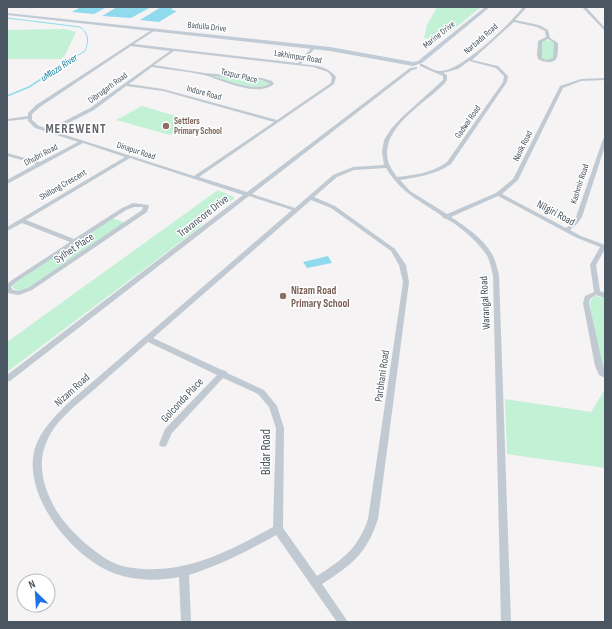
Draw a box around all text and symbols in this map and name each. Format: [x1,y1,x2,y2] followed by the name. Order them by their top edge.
[187,19,227,35] street label: Badulla Drive
[421,19,457,51] street label: Marine Drive
[462,21,500,57] street label: Narbada Road
[273,48,323,66] street label: Lakhimpur Road
[38,51,81,84] water label: uMlaza River
[219,66,259,86] street label: Tezpur Place
[86,70,130,106] street label: Dibrugarh Road
[185,83,223,103] street label: Indore Road
[453,103,484,141] street label: Gadwal Road
[174,116,222,137] place label: Settlers Primary School
[45,121,107,137] district label: MEREWENT
[161,121,171,131] marker: Settlers Primary School
[511,129,535,163] street label: Nasik Road
[115,140,157,162] street label: Dinapur Road
[22,141,60,168] street label: Dhubri Road
[568,163,592,205] street label: Kashmir Road
[37,167,89,203] street label: Shillong Crescent
[175,192,231,240] street label: Travancore Drive
[535,198,578,229] street label: Nilgiri Road
[52,230,96,266] street label: Sylhet Place
[477,275,493,330] street label: Warangal Road
[291,284,350,310] place label: Nizam Road Primary School
[278,291,288,301] marker: Nizam Road Primary School
[372,349,392,403] street label: Parbhani Road
[52,371,93,409] street label: Nizam Road
[158,375,206,425] street label: Golconda Place
[258,429,274,475] street label: Bidar Road
[16,573,56,613] north arrow
[27,577,38,592] text: N

